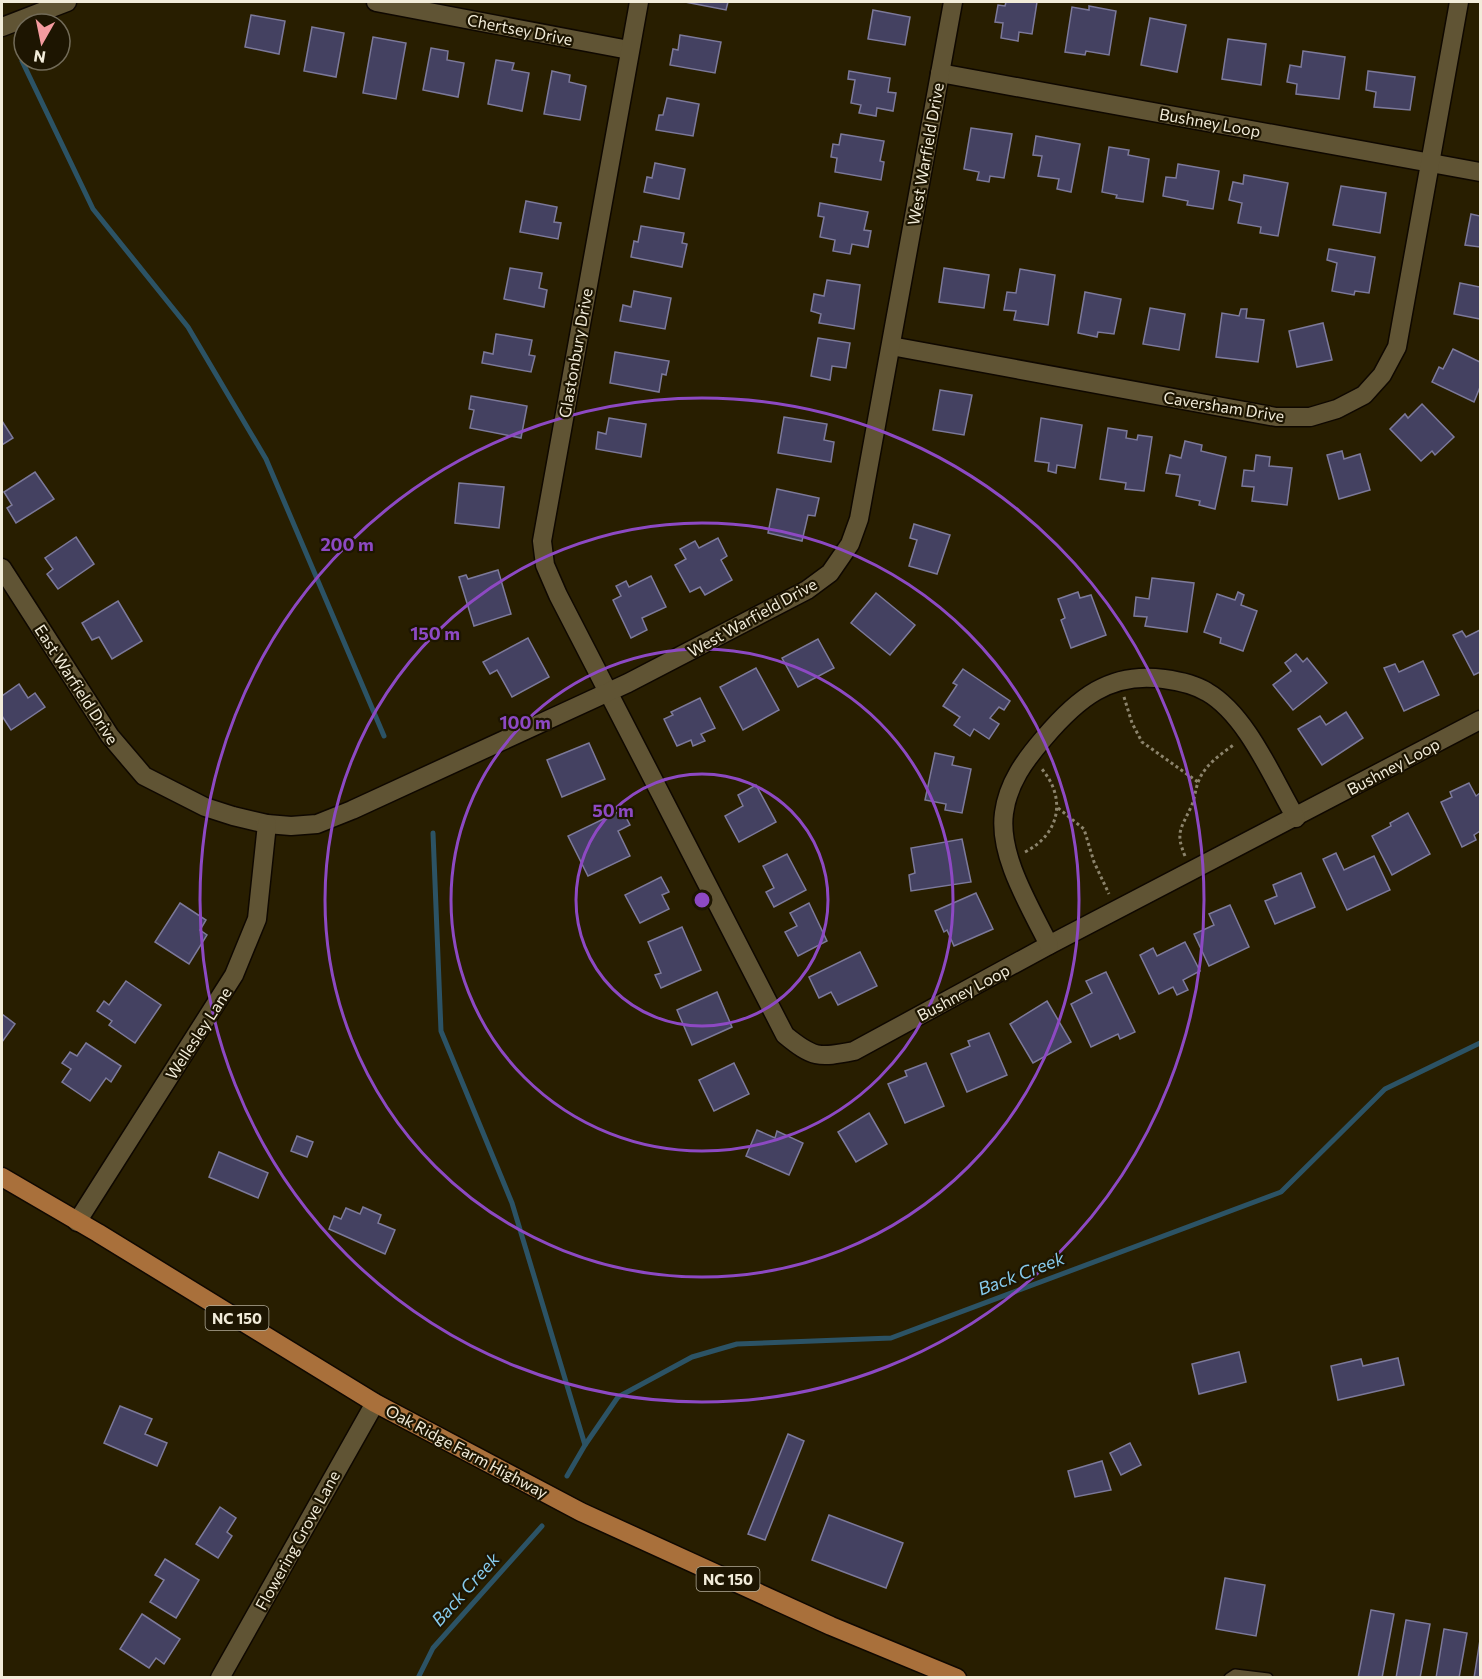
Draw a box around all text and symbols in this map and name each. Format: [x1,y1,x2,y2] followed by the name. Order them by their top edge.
[466,9,574,49] street label: Chertsey Drive
[12,12,72,72] north arrow
[32,47,47,68] text: N
[903,81,947,227] street label: West Warfield Drive
[1158,104,1262,140] street label: Bushney Loop
[554,287,596,419] street label: Glastonbury Drive
[1162,387,1286,425] street label: Caversham Drive
[320,533,374,555] text: 200 m
[684,574,820,660] street label: West Warfield Drive
[31,621,123,747] street label: East Warfield Drive
[410,622,460,644] text: 150 m
[499,711,551,733] text: 100 m
[1343,734,1443,798] street label: Bushney Loop
[592,799,634,821] text: 50 m
[692,890,712,910] centre of rings
[913,960,1013,1024] street label: Bushney Loop
[161,983,235,1083] street label: Wellesley Lane
[975,1246,1069,1300] water label: Back Creek
[206,1306,268,1330] road number: NC 150
[383,1400,551,1502] street label: Oak Ridge Farm Highway
[251,1467,343,1613] street label: Flowering Grove Lane
[426,1547,504,1630] water label: Back Creek
[696,1567,760,1591] road number: NC 150

